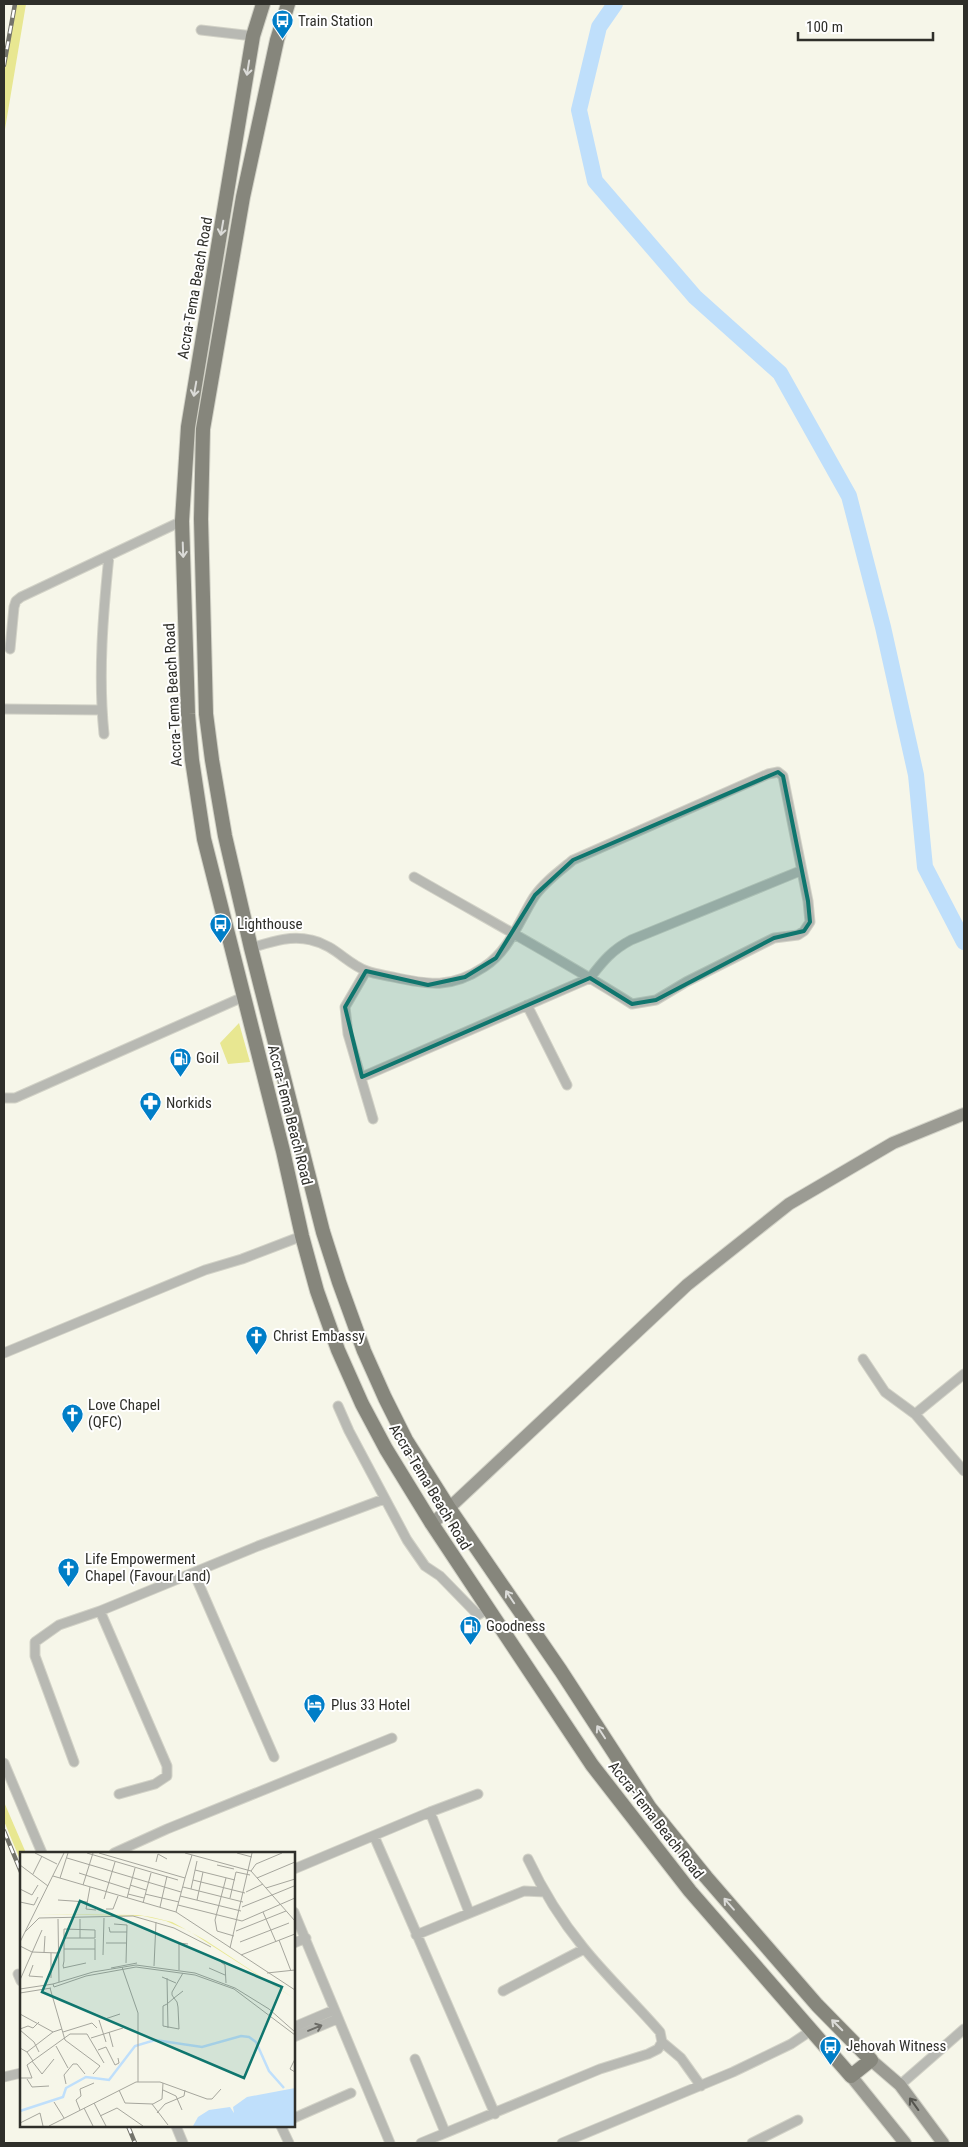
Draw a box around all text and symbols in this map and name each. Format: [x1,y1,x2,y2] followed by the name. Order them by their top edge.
[270,9,294,40] bus stop icon: Train Station
[798,10,933,42] scale bar
[298,12,373,30] place label: Train Station
[806,18,843,36] text: 100 m
[243,60,253,76] one-way arrow
[174,216,216,360] street label: Accra-Tema Beach Road
[217,220,227,236] one-way arrow
[189,380,199,396] one-way arrow
[178,542,187,558] one-way arrow
[160,623,186,767] street label: Accra-Tema Beach Road
[209,912,233,943] bus stop icon: Lighthouse
[237,915,303,933] place label: Lighthouse
[264,1043,316,1187] street label: Accra-Tema Beach Road
[168,1046,192,1077] fuel station icon: Goil
[196,1049,219,1067] place label: Goil
[138,1091,162,1122] pharmacy icon: Norkids
[166,1094,212,1112] place label: Norkids
[245,1324,269,1355] church icon: Christ Embassy
[273,1327,365,1345] place label: Christ Embassy
[88,1396,160,1431] place label: Love Chapel (QFC)
[60,1402,84,1433] church icon: Love Chapel (QFC)
[385,1421,475,1553] street label: Accra-Tema Beach Road
[85,1550,211,1585] place label: Life Empowerment Chapel (Favour Land)
[57,1556,81,1587] church icon: Life Empowerment Chapel (Favour Land)
[505,1590,515,1604] one-way arrow
[458,1614,482,1645] fuel station icon: Goodness
[486,1617,546,1635] place label: Goodness
[303,1693,327,1724] hotel icon: Plus 33 Hotel
[331,1696,410,1714] place label: Plus 33 Hotel
[595,1725,605,1739] one-way arrow
[605,1758,707,1882] street label: Accra-Tema Beach Road
[20,1852,295,2127] inset map
[723,1897,735,1910] one-way arrow
[831,2019,843,2031] one-way arrow
[308,2023,323,2032] one-way arrow
[818,2034,842,2065] bus stop icon: Jehovah Witness
[846,2037,947,2055] place label: Jehovah Witness
[909,2097,919,2111] one-way arrow

